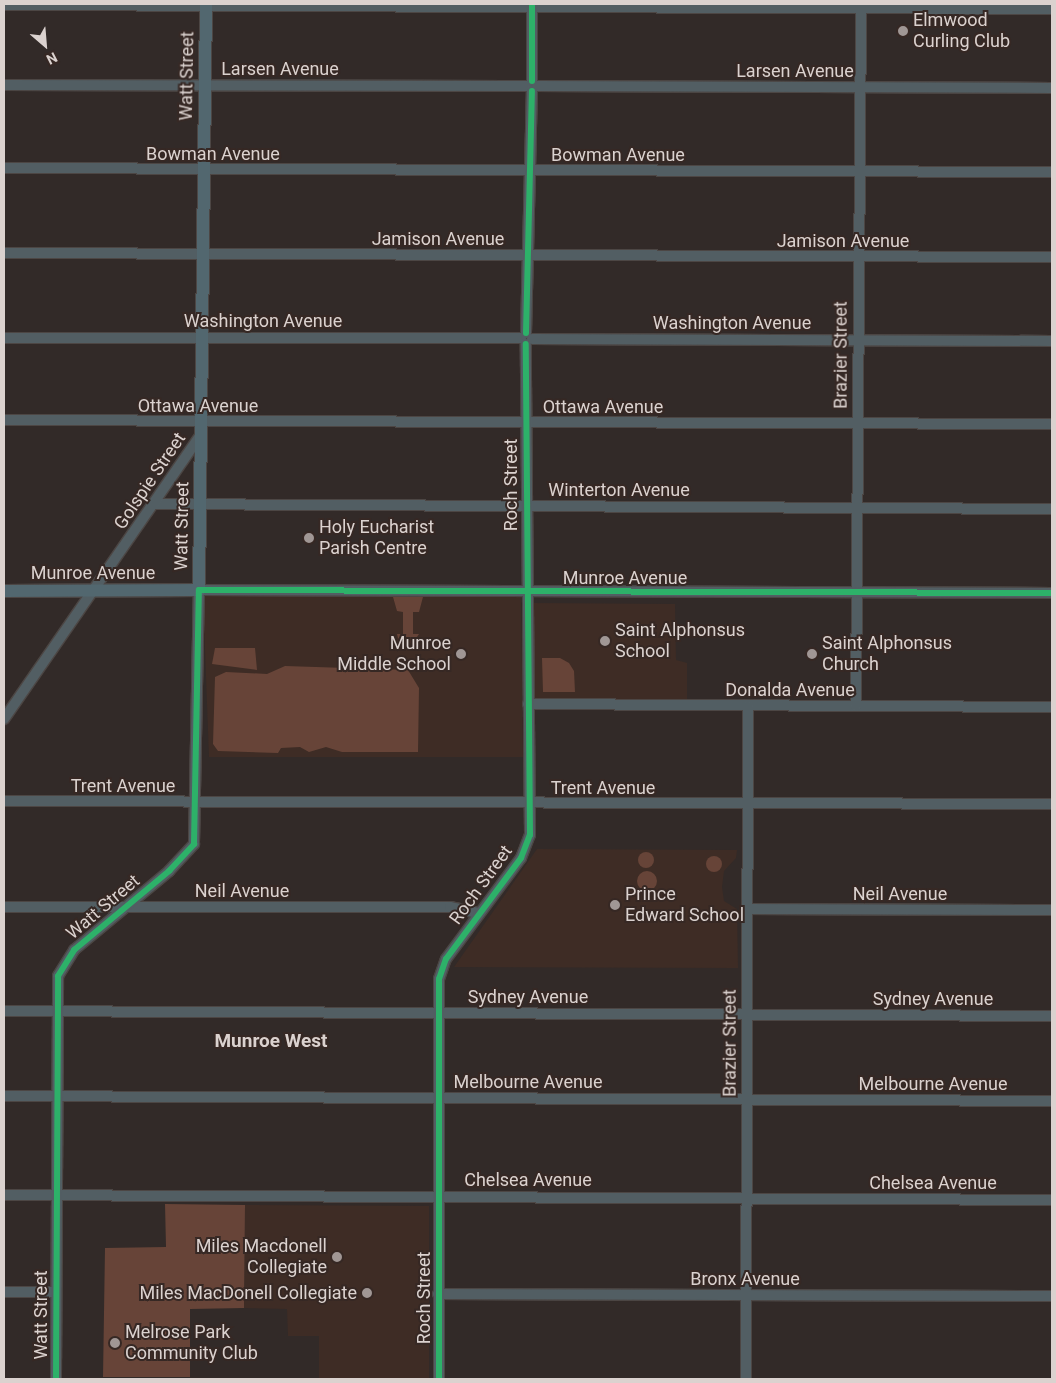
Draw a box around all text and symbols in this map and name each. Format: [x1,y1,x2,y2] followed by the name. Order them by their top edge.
[913,10,1010,52] place label: Elmwood Curling Club
[20,20,70,70] north arrow
[897,25,909,37] marker: Elmwood Curling Club
[175,31,199,121] street label: Watt Street
[44,49,60,68] text: N
[221,58,339,80] street label: Larsen Avenue
[736,60,854,82] street label: Larsen Avenue
[146,143,280,165] street label: Bowman Avenue
[551,144,685,166] street label: Bowman Avenue
[372,228,504,250] street label: Jamison Avenue
[777,230,909,252] street label: Jamison Avenue
[830,301,852,409] street label: Brazier Street
[184,310,342,332] street label: Washington Avenue
[653,312,811,334] street label: Washington Avenue
[138,395,258,417] street label: Ottawa Avenue
[543,396,663,418] street label: Ottawa Avenue
[110,428,190,534] street label: Golspie Street
[500,439,522,531] street label: Roch Street
[548,479,690,501] street label: Winterton Avenue
[170,481,194,571] street label: Watt Street
[319,517,434,560] place label: Holy Eucharist Parish Centre
[303,532,315,544] marker: Holy Eucharist Parish Centre
[31,562,155,584] street label: Munroe Avenue
[563,567,687,589] street label: Munroe Avenue
[615,620,745,662] place label: Saint Alphonsus School
[337,633,451,676] place label: Munroe Middle School
[822,633,952,676] place label: Saint Alphonsus Church
[599,635,611,647] marker: Saint Alphonsus School
[455,648,467,660] marker: Munroe Middle School
[806,648,818,660] marker: Saint Alphonsus Church
[725,679,855,701] street label: Donalda Avenue
[71,775,175,797] street label: Trent Avenue
[551,777,655,799] street label: Trent Avenue
[445,841,517,929] street label: Roch Street
[62,870,144,944] street label: Watt Street
[195,880,289,902] street label: Neil Avenue
[853,883,947,905] street label: Neil Avenue
[625,884,744,926] place label: Prince Edward School
[609,899,621,911] marker: Prince Edward School
[468,986,588,1008] street label: Sydney Avenue
[873,988,993,1010] street label: Sydney Avenue
[719,989,741,1097] street label: Brazier Street
[214,1030,328,1052] district label: Munroe West
[454,1071,602,1093] street label: Melbourne Avenue
[859,1073,1007,1095] street label: Melbourne Avenue
[464,1169,592,1191] street label: Chelsea Avenue
[869,1172,997,1194] street label: Chelsea Avenue
[196,1236,327,1278] place label: Miles Macdonell Collegiate
[331,1251,343,1263] marker: Miles Macdonell Collegiate
[413,1252,435,1344] street label: Roch Street
[690,1268,800,1290] street label: Bronx Avenue
[30,1270,52,1360] street label: Watt Street
[140,1282,357,1304] place label: Miles MacDonell Collegiate
[361,1287,373,1299] marker: Miles MacDonell Collegiate
[125,1322,258,1365] place label: Melrose Park Community Club
[109,1337,121,1349] marker: Melrose Park Community Club

